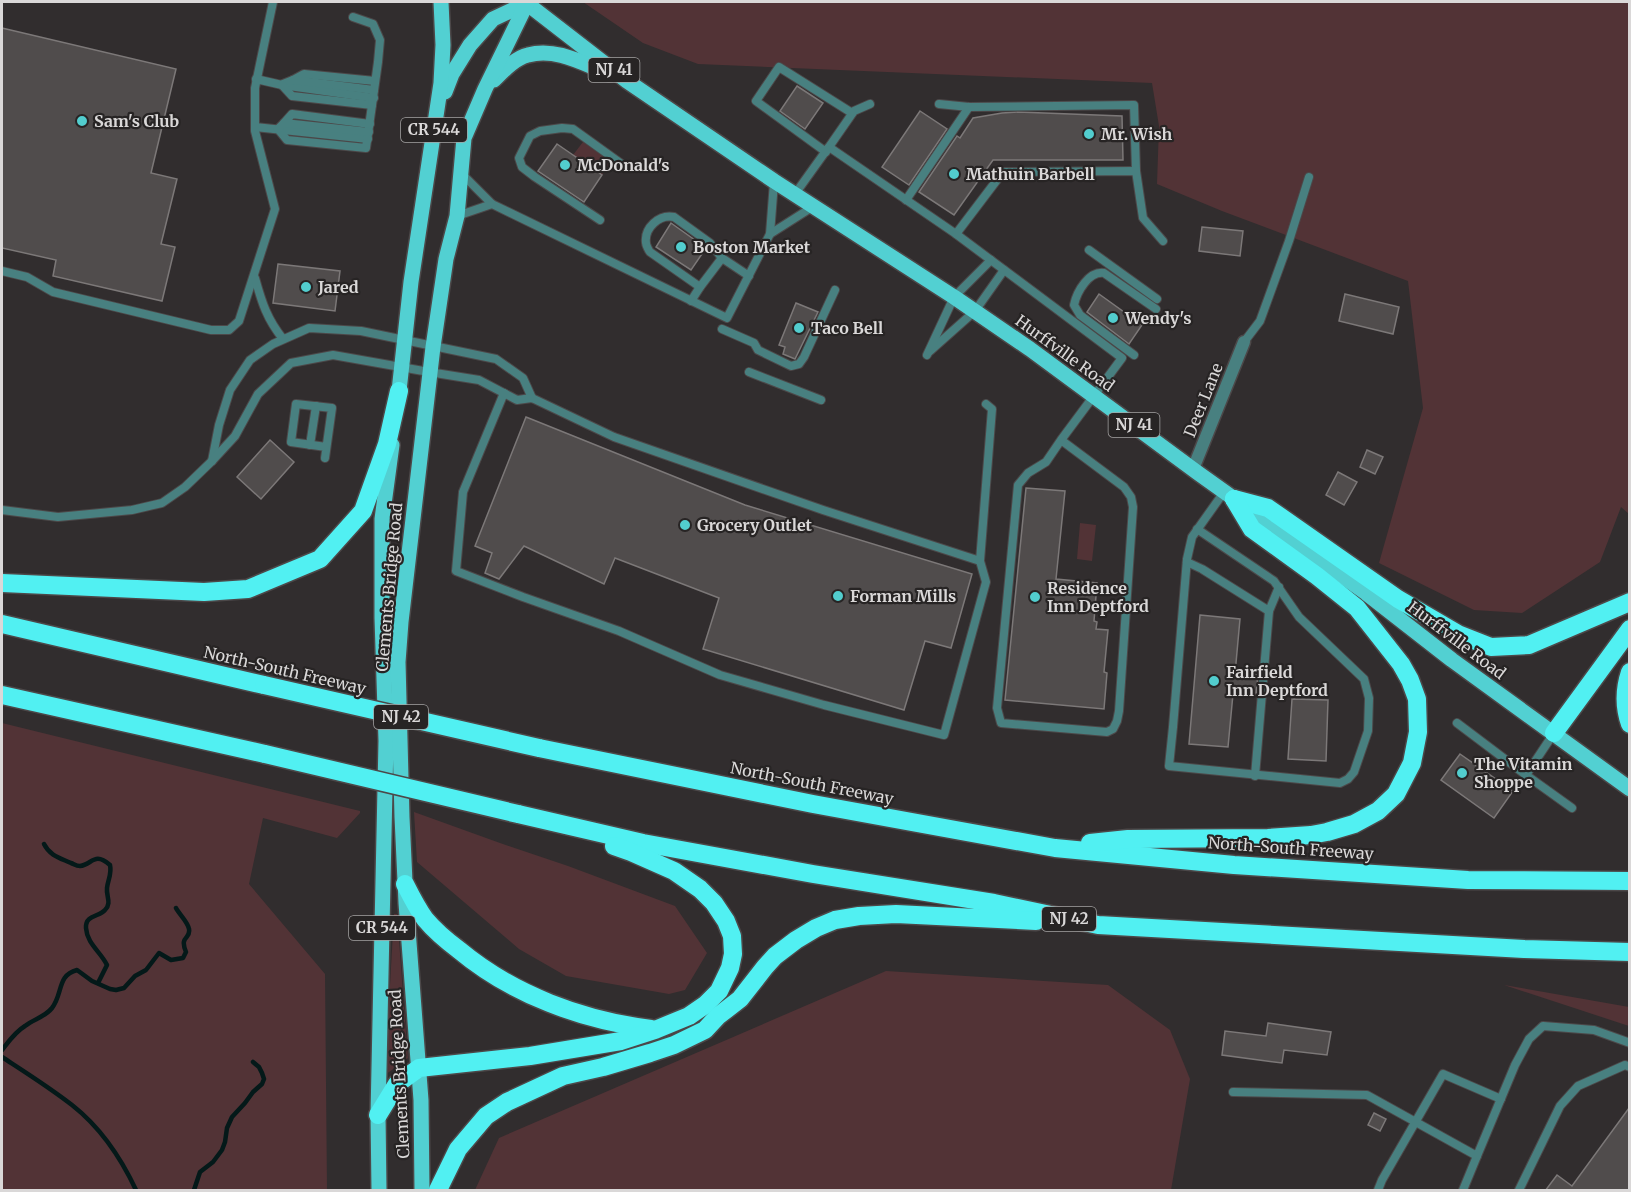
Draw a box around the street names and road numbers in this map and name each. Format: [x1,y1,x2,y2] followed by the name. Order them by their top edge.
[588,58,640,82] road number: NJ 41
[401,118,467,142] road number: CR 544
[1012,310,1119,396] street label: Hurffville Road
[1179,360,1227,440] street label: Deer Lane
[1108,413,1160,437] road number: NJ 41
[372,501,406,672] street label: Clements Bridge Road
[1404,597,1510,684] street label: Hurffville Road
[202,642,369,699] street label: North-South Freeway
[374,705,428,729] road number: NJ 42
[729,757,896,809] street label: North-South Freeway
[1208,832,1375,864] street label: North-South Freeway
[1042,907,1096,931] road number: NJ 42
[349,916,415,940] road number: CR 544
[385,989,413,1159] street label: Clements Bridge Road

